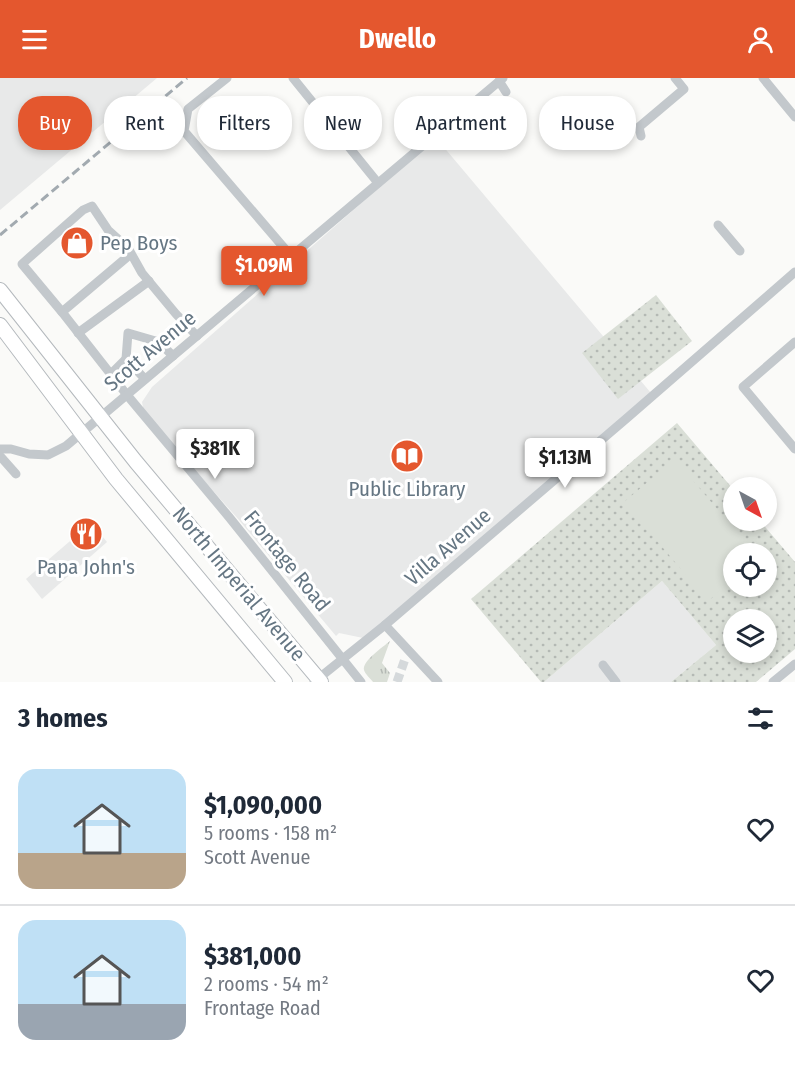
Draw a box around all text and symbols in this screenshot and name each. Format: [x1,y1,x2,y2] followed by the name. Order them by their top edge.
[18,23,51,56] icon: menu
[359,23,436,55] text: Dwello
[744,23,777,56] icon: person
[18,96,92,150] chip: Buy
[104,96,185,150] chip: Rent
[197,96,292,150] chip: Filters
[304,96,382,150] chip: New
[394,96,527,150] chip: Apartment
[539,96,636,150] chip: House
[59,225,95,261] shop icon: Pep Boys
[100,230,178,256] place label: Pep Boys
[215,246,313,297] pin: $1.09M
[235,253,293,277] text: $1.09M
[99,305,201,397] street label: Scott Avenue
[173,429,257,480] pin: $381K
[190,436,240,460] text: $381K
[389,438,425,474] library icon: Public Library
[516,438,614,489] pin: $1.13M
[539,445,591,469] text: $1.13M
[349,476,466,502] place label: Public Library
[723,477,777,531] north arrow
[723,477,777,663] map controls
[167,502,311,666] street label: North Imperial Avenue
[400,503,496,591] street label: Villa Avenue
[238,505,336,617] street label: Frontage Road
[68,516,104,552] restaurant icon: Papa John's
[723,543,777,597] button: locate
[37,554,135,580] place label: Papa John's
[723,609,777,663] button: layers
[744,702,777,735] icon: filters
[18,703,108,734] text: 3 homes
[204,790,322,821] text: $1,090,000
[66,793,138,865] icon: home
[744,813,777,846] icon: heart
[204,821,337,845] text: 5 rooms · 158 m²
[204,845,311,869] text: Scott Avenue
[204,941,301,972] text: $381,000
[66,944,138,1016] icon: home
[744,964,777,997] icon: heart
[204,972,329,996] text: 2 rooms · 54 m²
[204,996,321,1020] text: Frontage Road

